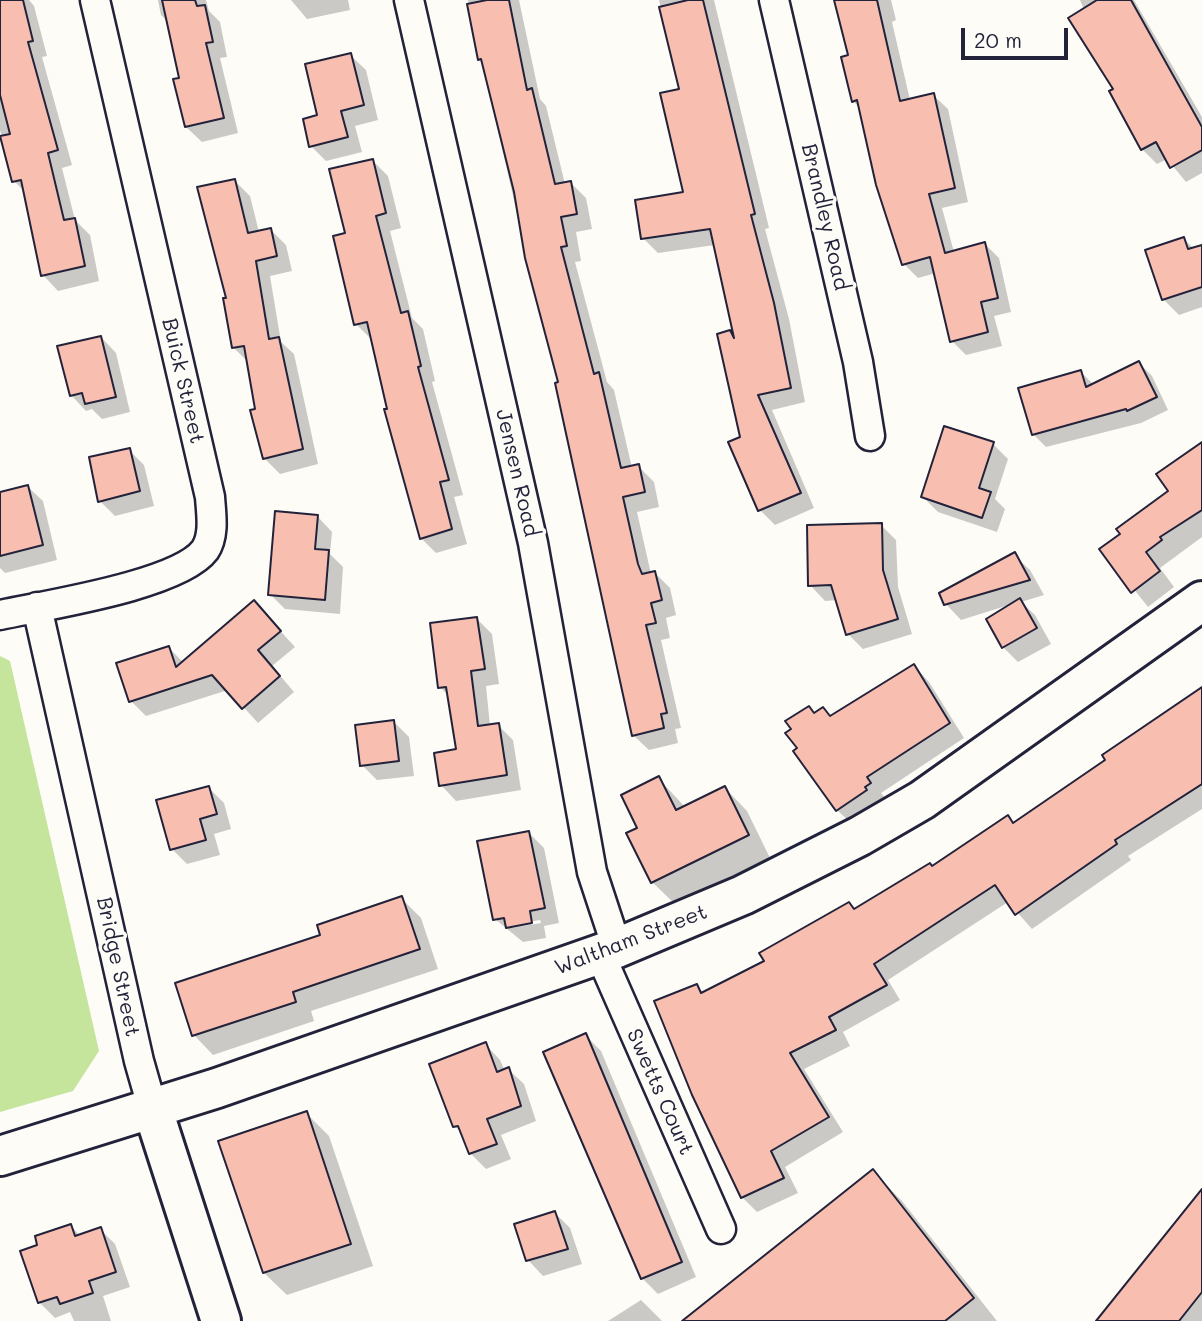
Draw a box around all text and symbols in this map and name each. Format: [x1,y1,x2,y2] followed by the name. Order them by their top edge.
[964,14,1071,58] scale bar
[974,26,1022,53] text: 20 m
[796,141,854,293] street label: Brandley Road
[156,316,210,446] street label: Buick Street
[490,407,544,539] street label: Jensen Road
[91,895,145,1039] street label: Bridge Street
[551,899,711,981] street label: Waltham Street
[621,1025,699,1159] street label: Swetts Court

